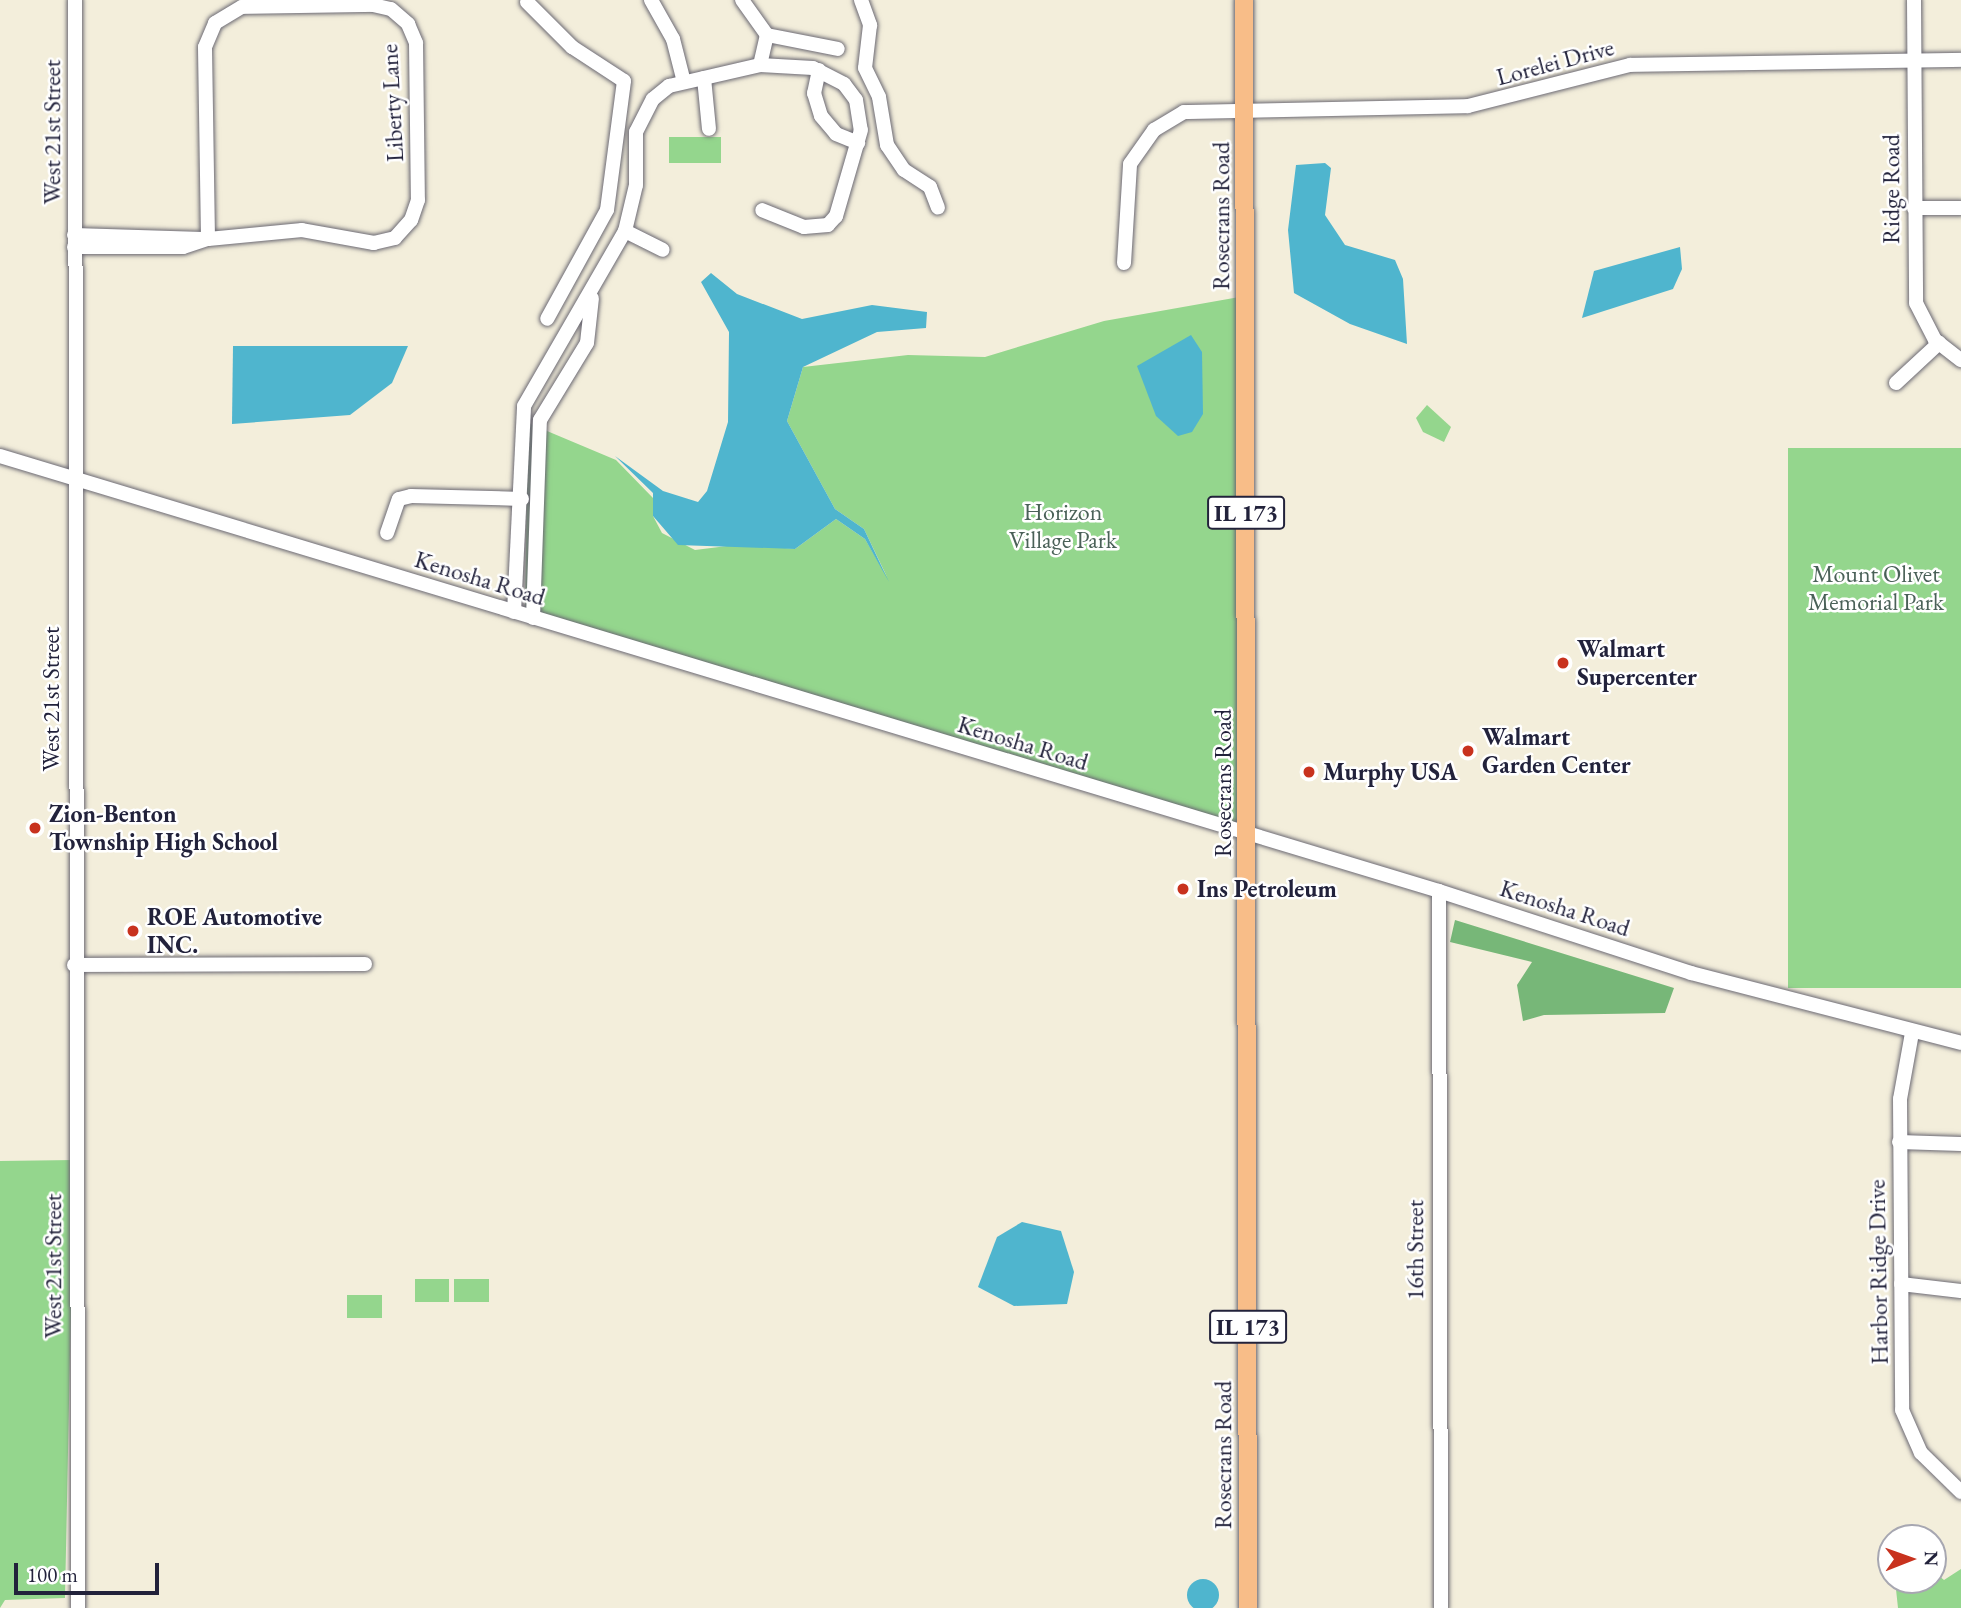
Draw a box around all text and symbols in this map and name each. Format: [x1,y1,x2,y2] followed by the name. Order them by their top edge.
[1493,33,1617,91] street label: Lorelei Drive
[375,43,409,163] street label: Liberty Lane
[38,60,66,204] street label: West 21st Street
[1877,134,1905,244] street label: Ridge Road
[1207,142,1235,290] street label: Rosecrans Road
[1206,494,1286,533] road number: IL 173
[1009,498,1117,554] park label: Horizon Village Park
[411,544,549,612] street label: Kenosha Road
[1808,560,1944,616] park label: Mount Olivet Memorial Park
[37,627,65,771] street label: West 21st Street
[1577,635,1697,691] place label: Walmart Supercenter
[1555,655,1571,671] marker: Walmart Supercenter
[954,709,1092,777] street label: Kenosha Road
[1209,709,1237,857] street label: Rosecrans Road
[1482,723,1631,779] place label: Walmart Garden Center
[1460,743,1476,759] marker: Walmart Garden Center
[1323,758,1457,786] place label: Murphy USA
[1301,764,1317,780] marker: Murphy USA
[49,800,278,856] place label: Zion-Benton Township High School
[27,820,43,836] marker: Zion-Benton Township High School
[1496,873,1634,943] street label: Kenosha Road
[1197,875,1337,903] place label: Ins Petroleum
[1175,881,1191,897] marker: Ins Petroleum
[147,903,322,959] place label: ROE Automotive INC.
[125,923,141,939] marker: ROE Automotive INC.
[1862,1179,1894,1365] street label: Harbor Ridge Drive
[39,1194,67,1338] street label: West 21st Street
[1401,1200,1429,1300] street label: 16th Street
[1208,1308,1288,1346] road number: IL 173
[1209,1381,1237,1529] street label: Rosecrans Road
[1877,1524,1947,1594] north arrow
[18,1548,163,1592] scale bar
[1919,1551,1944,1567] text: N
[27,1561,78,1588] text: 100 m

